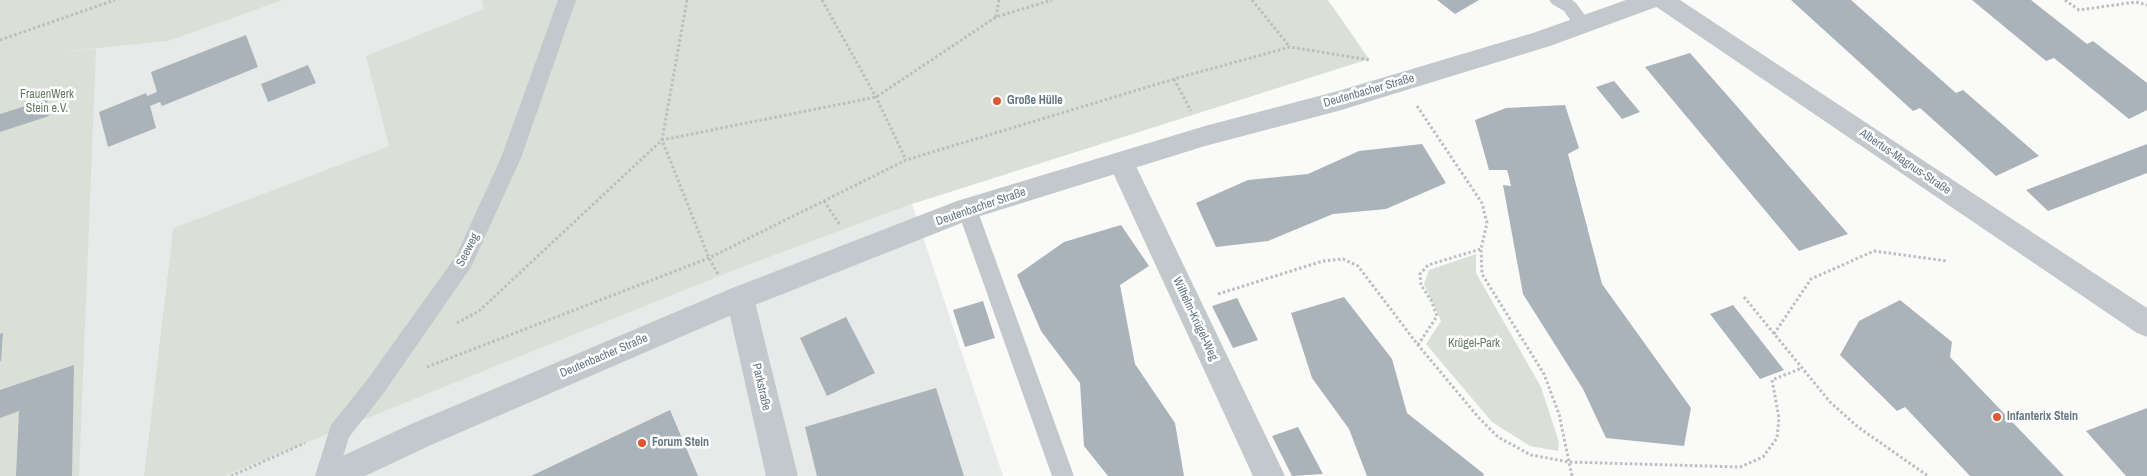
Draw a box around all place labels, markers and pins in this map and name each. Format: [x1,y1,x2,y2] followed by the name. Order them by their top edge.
[1007,94,1063,108] place label: Große Hülle
[991,95,1003,107] marker: Große Hülle
[2007,410,2078,424] place label: Infanterix Stein
[1991,411,2003,423] marker: Infanterix Stein
[652,436,709,450] place label: Forum Stein
[636,437,648,449] marker: Forum Stein

